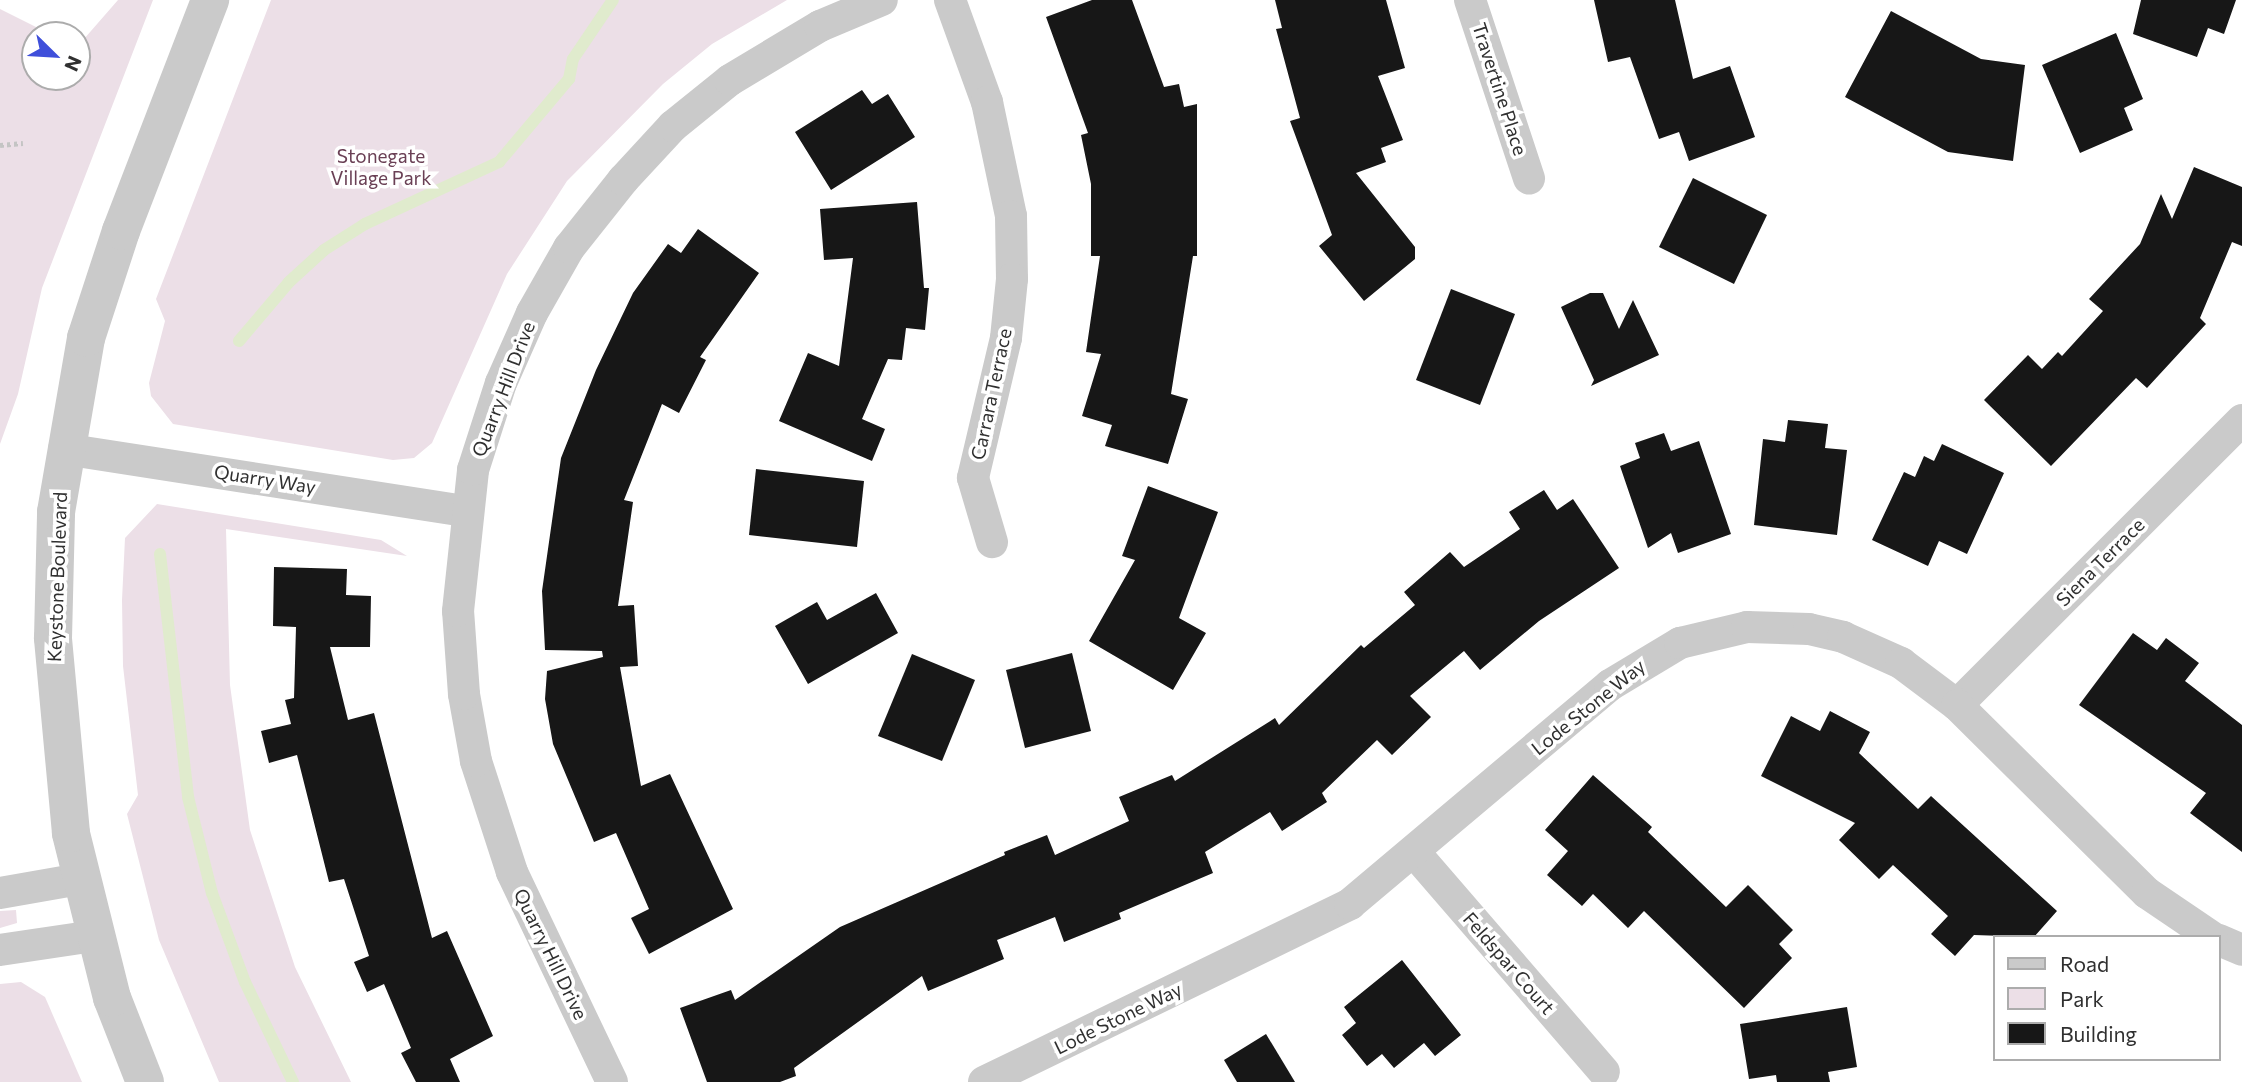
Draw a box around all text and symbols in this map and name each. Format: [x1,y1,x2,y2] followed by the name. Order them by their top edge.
[1468,20,1532,158] street label: Travertine Place
[21,21,91,91] north arrow
[60,53,87,75] text: N
[330,145,432,189] park label: Stonegate Village Park
[467,318,539,460] street label: Quarry Hill Drive
[966,326,1016,462] street label: Carrara Terrace
[213,460,317,498] street label: Quarry Way
[43,492,71,662] street label: Keystone Boulevard
[2051,513,2149,611] street label: Siena Terrace
[1527,654,1649,760] street label: Lode Stone Way
[509,885,593,1023] street label: Quarry Hill Drive
[1459,907,1559,1019] street label: Feldspar Court
[1994,935,2221,1061] legend
[2060,951,2109,976] text: Road
[1050,977,1186,1059] street label: Lode Stone Way
[2060,986,2104,1011] text: Park
[2060,1021,2137,1046] text: Building

